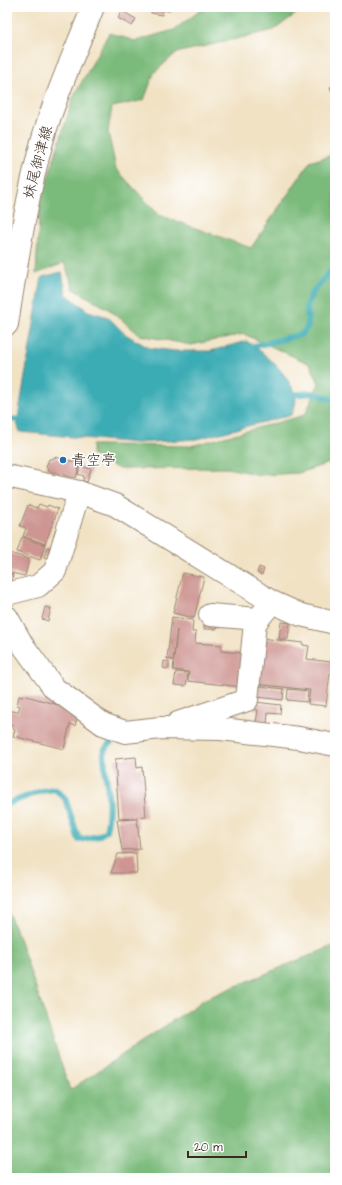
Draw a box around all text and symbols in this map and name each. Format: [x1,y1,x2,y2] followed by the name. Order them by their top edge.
[18,123,58,201] street label: 妹尾御津線
[71,450,116,471] place label: 青空亭
[58,455,68,465] marker: 青空亭
[188,1133,246,1159] scale bar
[194,1139,223,1156] text: 20 m

